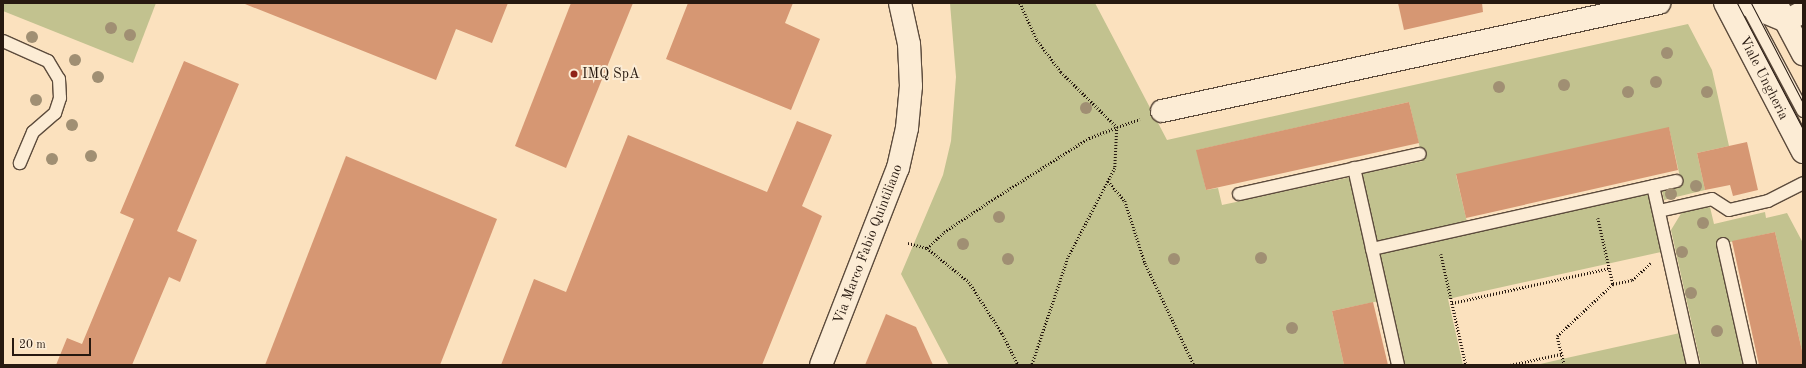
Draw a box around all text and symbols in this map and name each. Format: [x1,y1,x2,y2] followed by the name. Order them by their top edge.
[1736,33,1792,123] street label: Viale Ungheria
[582,66,640,82] place label: IMQ SpA
[569,69,579,79] marker: IMQ SpA
[830,162,906,326] street label: Via Marco Fabio Quintiliano
[14,330,93,356] scale bar
[19,339,46,351] text: 20 m

